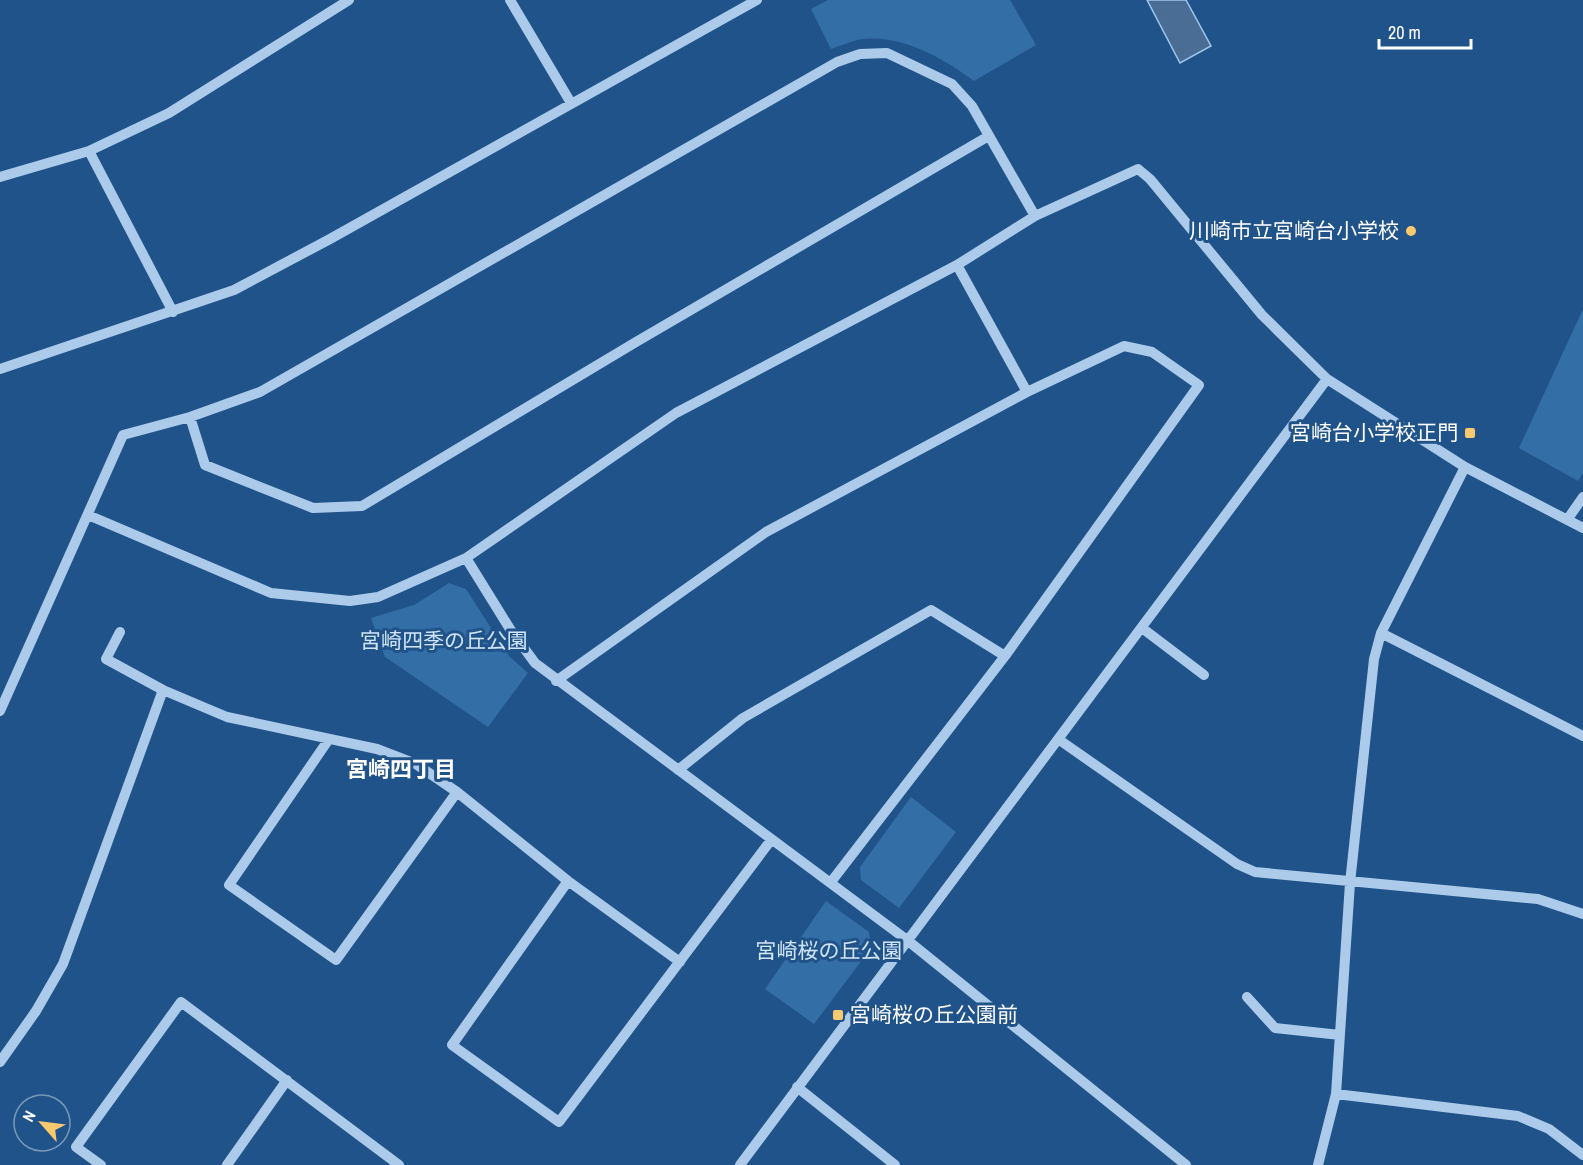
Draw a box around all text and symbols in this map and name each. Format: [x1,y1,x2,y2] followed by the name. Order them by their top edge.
[1379,12,1470,50] scale bar
[1388,20,1421,45] text: 20 m
[1189,216,1399,245] place label: 川崎市立宮崎台小学校
[1404,224,1418,238] marker: 川崎市立宮崎台小学校
[1290,418,1458,447] place label: 宮崎台小学校正門
[1463,426,1477,440] marker: 宮崎台小学校正門
[360,626,528,655] park label: 宮崎四季の丘公園
[346,754,456,784] district label: 宮崎四丁目
[756,936,903,965] park label: 宮崎桜の丘公園
[850,1000,1018,1029] place label: 宮崎桜の丘公園前
[831,1008,845,1022] marker: 宮崎桜の丘公園前
[12,1093,72,1153] north arrow
[17,1107,41,1125] text: N

